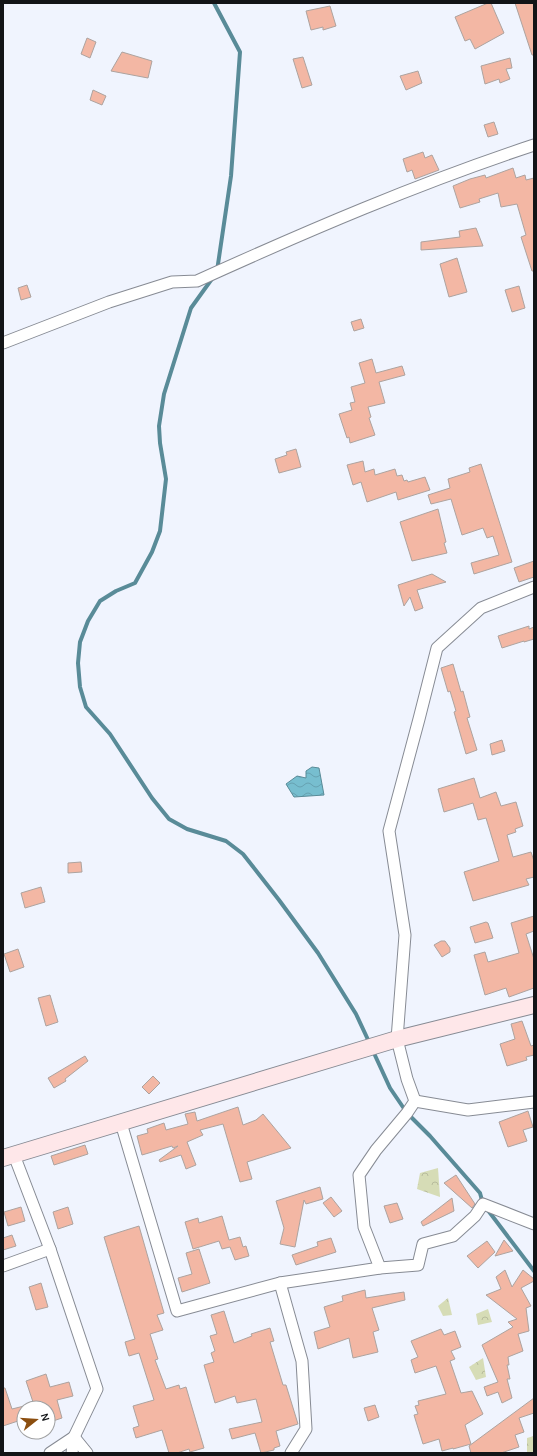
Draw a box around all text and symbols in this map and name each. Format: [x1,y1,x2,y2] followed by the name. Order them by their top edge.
[16,1400,56,1440] north arrow
[38,1412,52,1423] text: N

